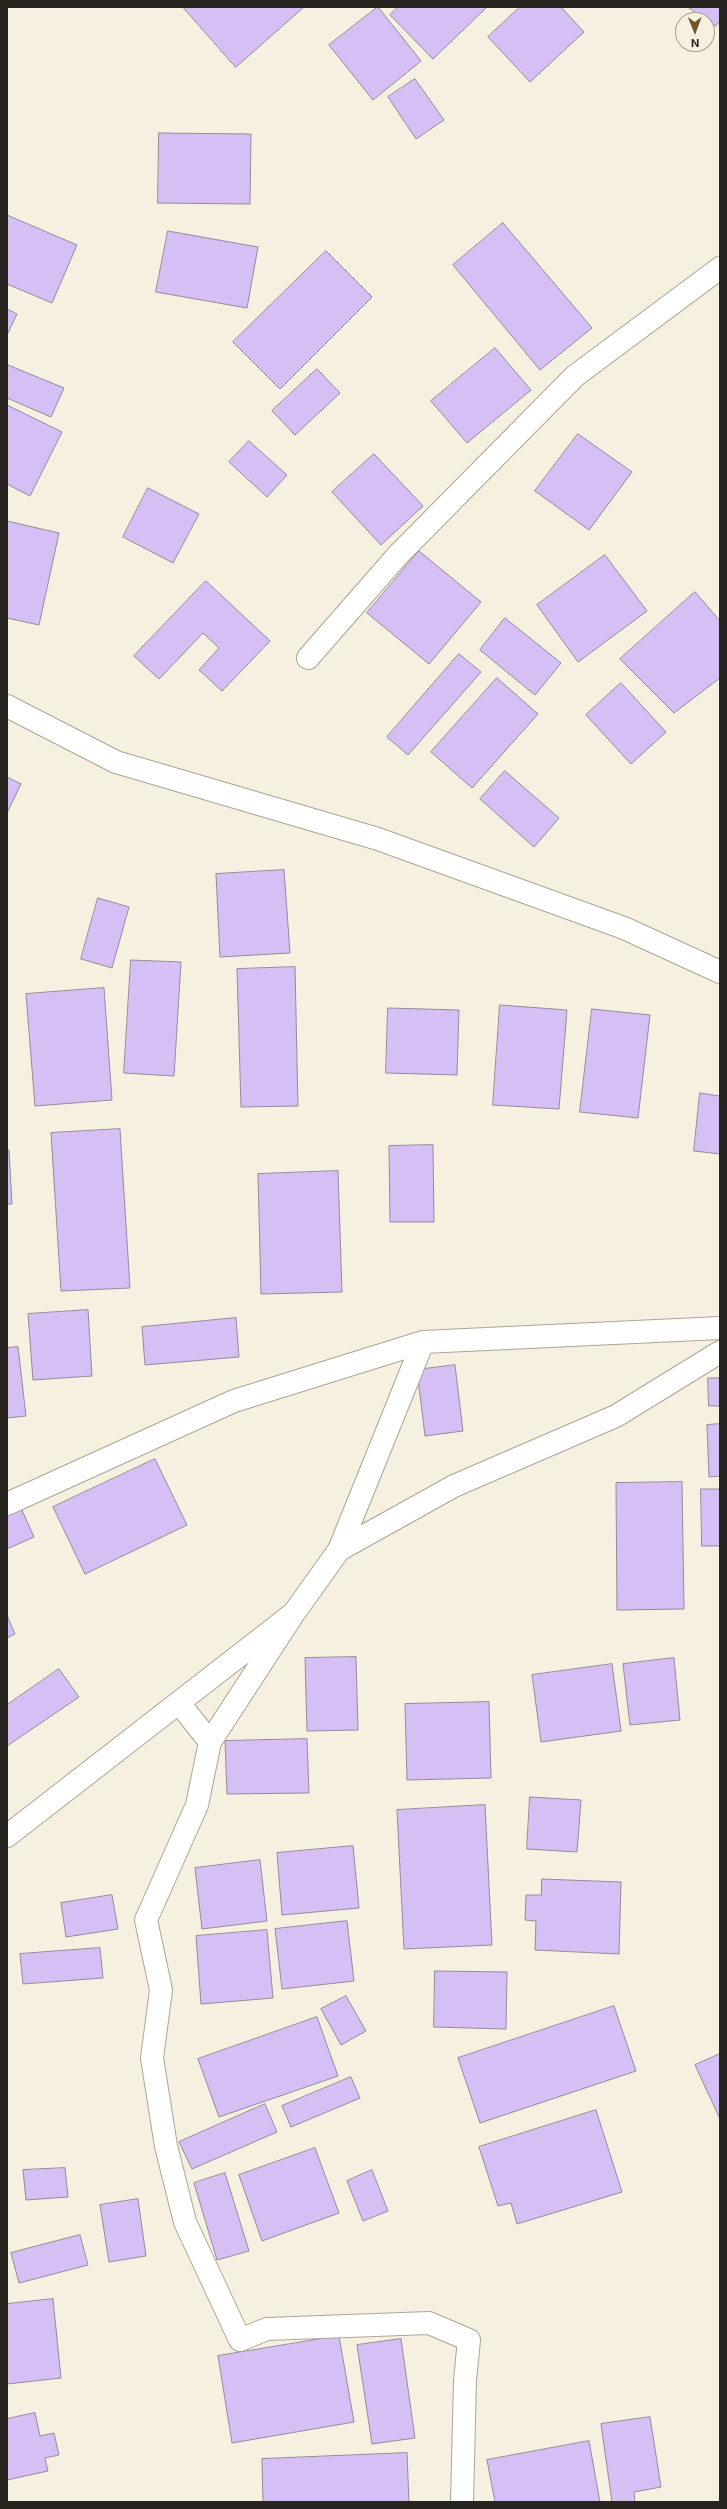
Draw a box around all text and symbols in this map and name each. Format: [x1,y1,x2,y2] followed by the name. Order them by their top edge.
[675,12,715,52] north arrow
[691,36,700,50] text: N

